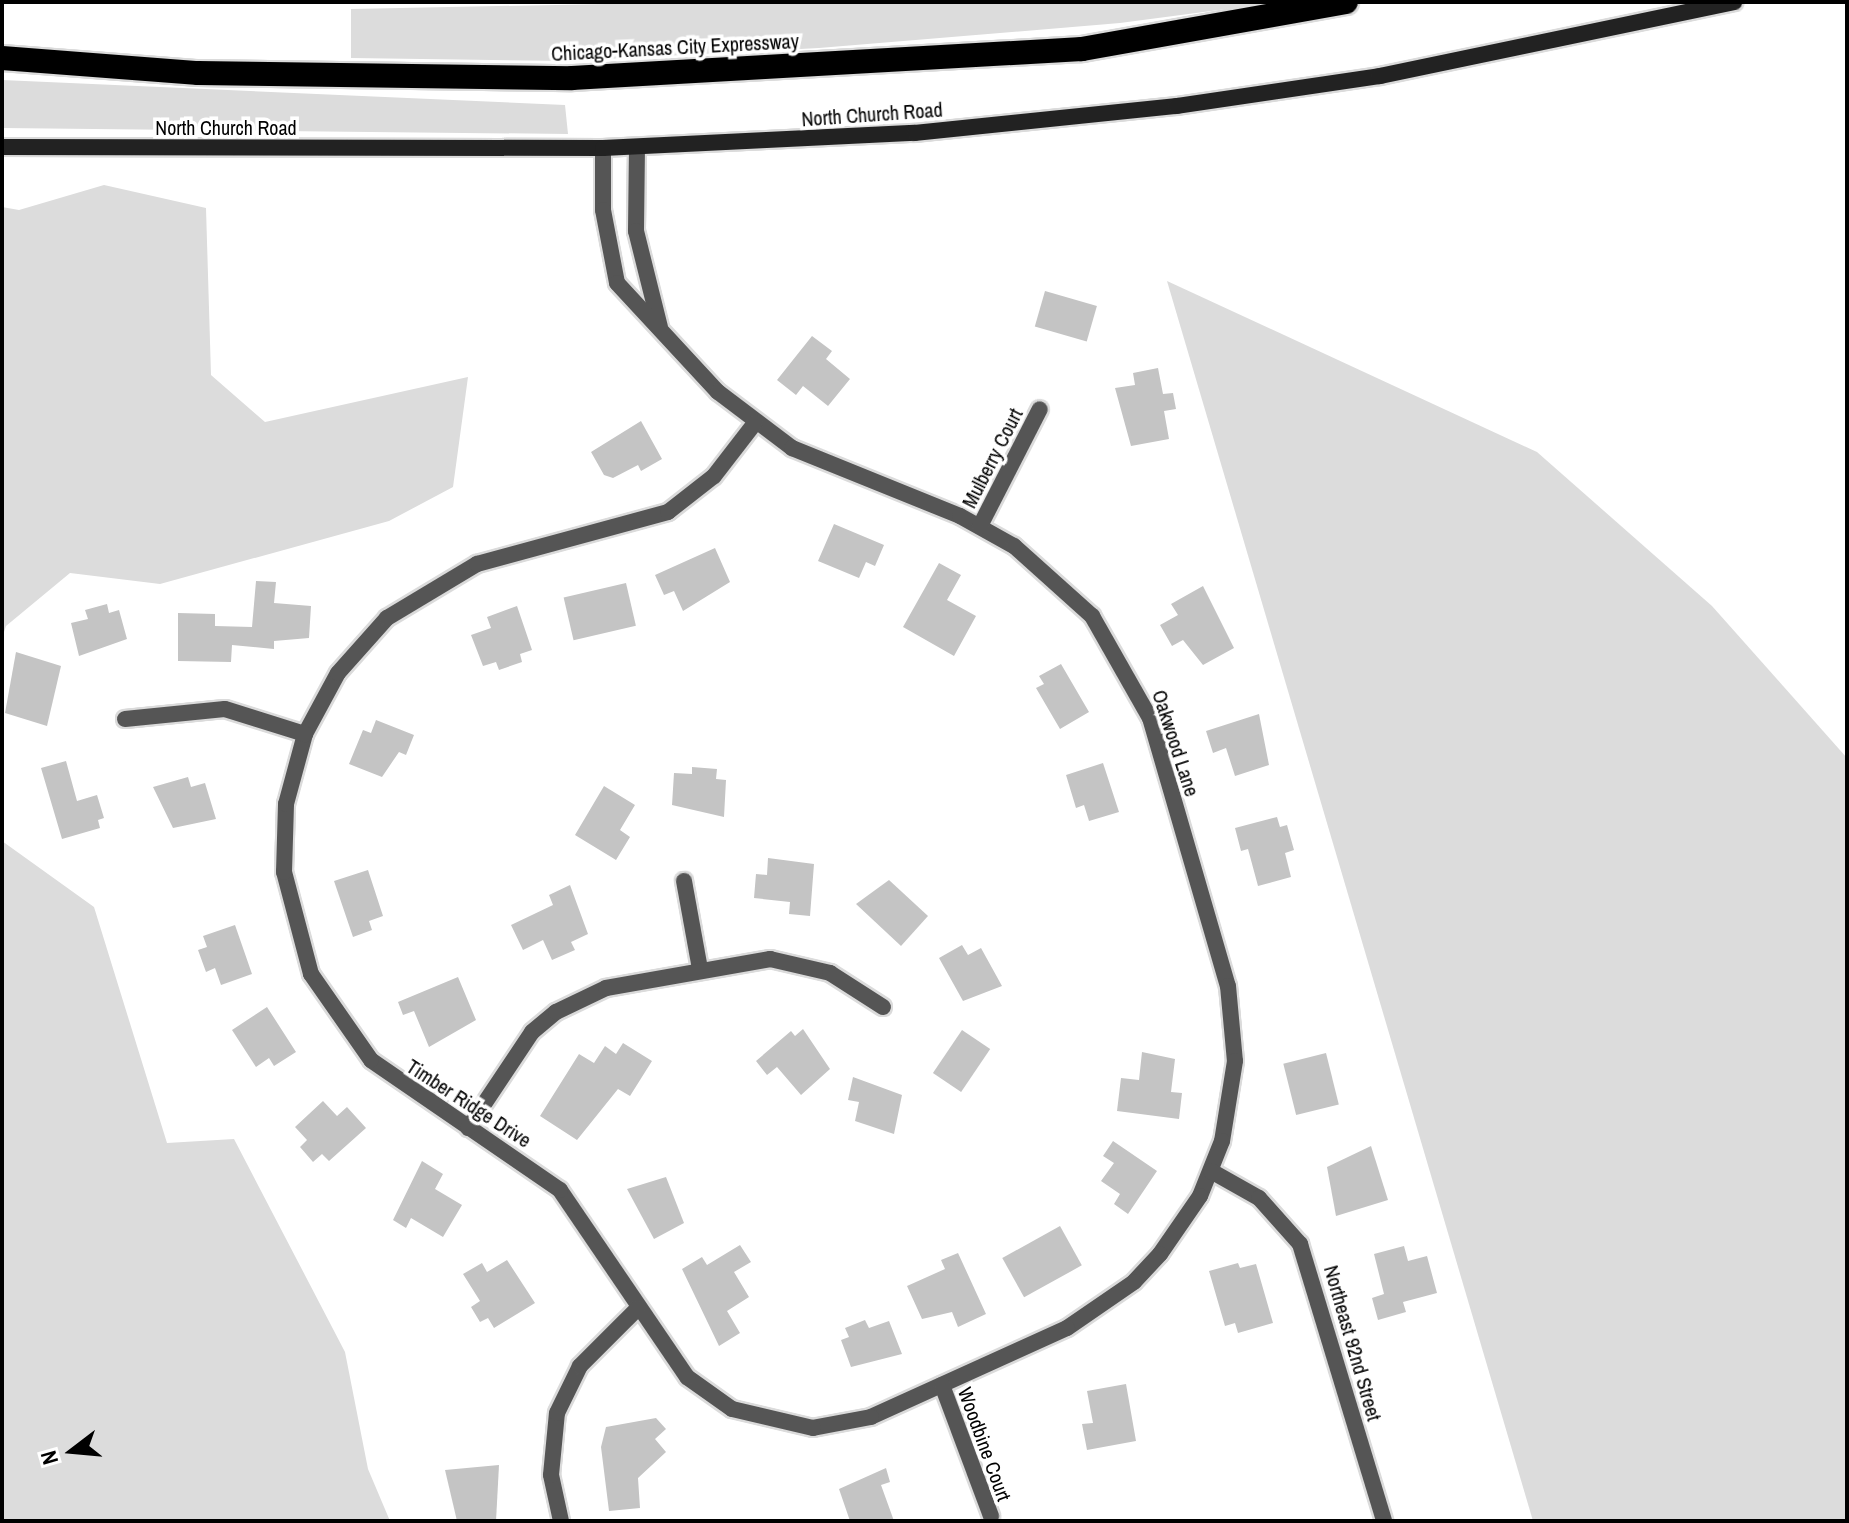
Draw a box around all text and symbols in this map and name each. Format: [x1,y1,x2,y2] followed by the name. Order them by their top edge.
[551,29,799,65] street label: Chicago-Kansas City Expressway
[801,97,943,131] street label: North Church Road
[155,115,297,139] street label: North Church Road
[957,404,1027,512] street label: Mulberry Court
[1148,687,1204,799] street label: Oakwood Lane
[402,1054,536,1152] street label: Timber Ridge Drive
[1319,1263,1387,1423] street label: Northeast 92nd Street
[953,1384,1017,1504] street label: Woodbine Court
[32,1411,112,1491] north arrow
[33,1447,65,1468] text: N

